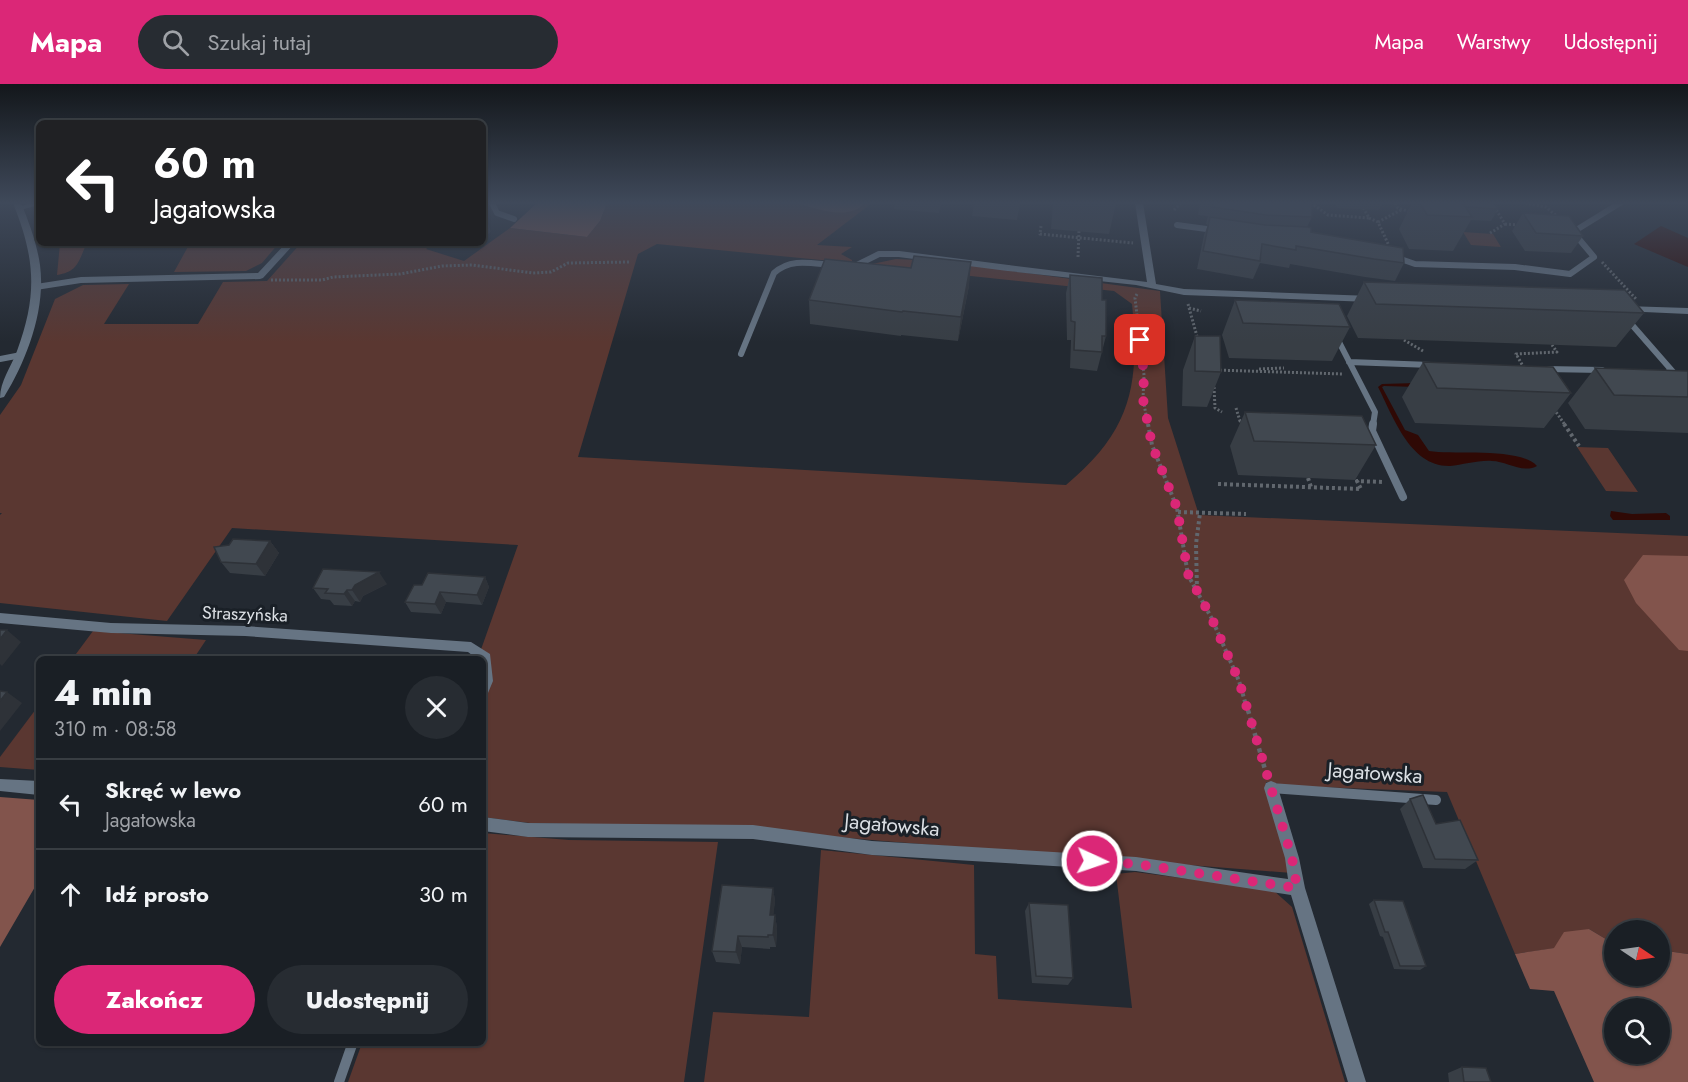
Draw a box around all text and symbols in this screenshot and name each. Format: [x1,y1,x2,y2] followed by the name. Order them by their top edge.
[138,15,558,69] search box
[30,22,102,63] text: Mapa
[159,26,192,59] icon: search
[207,26,311,58] text: Szukaj tutaj
[1375,27,1424,57] text: Mapa
[1457,27,1530,57] text: Warstwy
[1563,27,1658,57] text: Udostępnij
[153,133,256,194] text: 60 m
[54,144,132,222] icon: left
[153,189,276,228] text: Jagatowska
[1114,314,1165,365] pin
[1123,323,1156,356] icon: arrive
[202,600,288,628] street label: Straszyńska
[54,666,152,718] text: 4 min
[405,676,468,739] button: close
[54,715,177,744] text: 310 m · 08:58
[1323,754,1424,791] street label: Jagatowska
[105,774,241,806] text: Skręć w lewo
[54,788,87,821] icon: left
[418,788,468,820] text: 60 m
[105,806,196,835] text: Jagatowska
[840,806,941,844] street label: Jagatowska
[1060,829,1124,893] position arrow
[54,878,87,911] icon: ahead
[105,878,209,910] text: Idź prosto
[419,878,468,910] text: 30 m
[1604,920,1670,986] north arrow
[1604,920,1670,1064] map controls
[54,965,255,1034] button: Zakończ
[267,965,468,1034] button: Udostępnij
[1604,998,1670,1064] button: search

